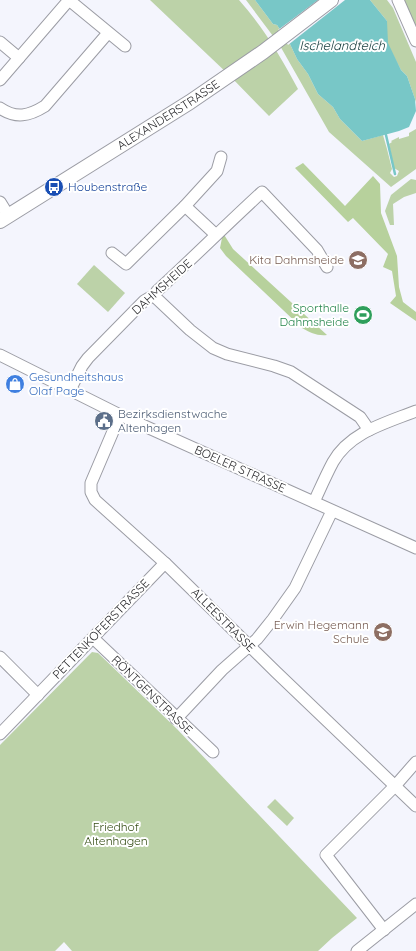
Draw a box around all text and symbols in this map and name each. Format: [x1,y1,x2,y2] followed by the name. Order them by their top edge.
[299,37,385,53] water label: Ischelandteich
[114,76,222,153] street label: ALEXANDERSTRASSE
[43,176,65,198] bus stop icon: Houbenstraße
[68,179,147,194] place label: Houbenstraße
[347,249,369,271] school or university icon: Kita Dahmsheide
[249,252,344,267] place label: Kita Dahmsheide
[129,256,195,317] street label: DAHMSHEIDE
[279,300,349,329] place label: Sporthalle Dahmsheide
[352,304,374,326] sports icon: Sporthalle Dahmsheide
[29,369,124,398] place label: Gesundheitshaus Olaf Page
[4,373,26,395] shop icon: Gesundheitshaus Olaf Page
[118,406,228,435] place label: Bezirksdienstwache Altenhagen
[93,410,115,432] public building icon: Bezirksdienstwache Altenhagen
[192,442,288,495] street label: BOELER STRASSE
[49,575,152,682] street label: PETTENKOFERSTRASSE
[188,585,259,655] street label: ALLEESTRASSE
[274,617,369,646] place label: Erwin Hegemann Schule
[372,621,394,643] school or university icon: Erwin Hegemann Schule
[109,652,196,737] street label: RÖNTGENSTRASSE
[84,819,148,848] park label: Friedhof Altenhagen

